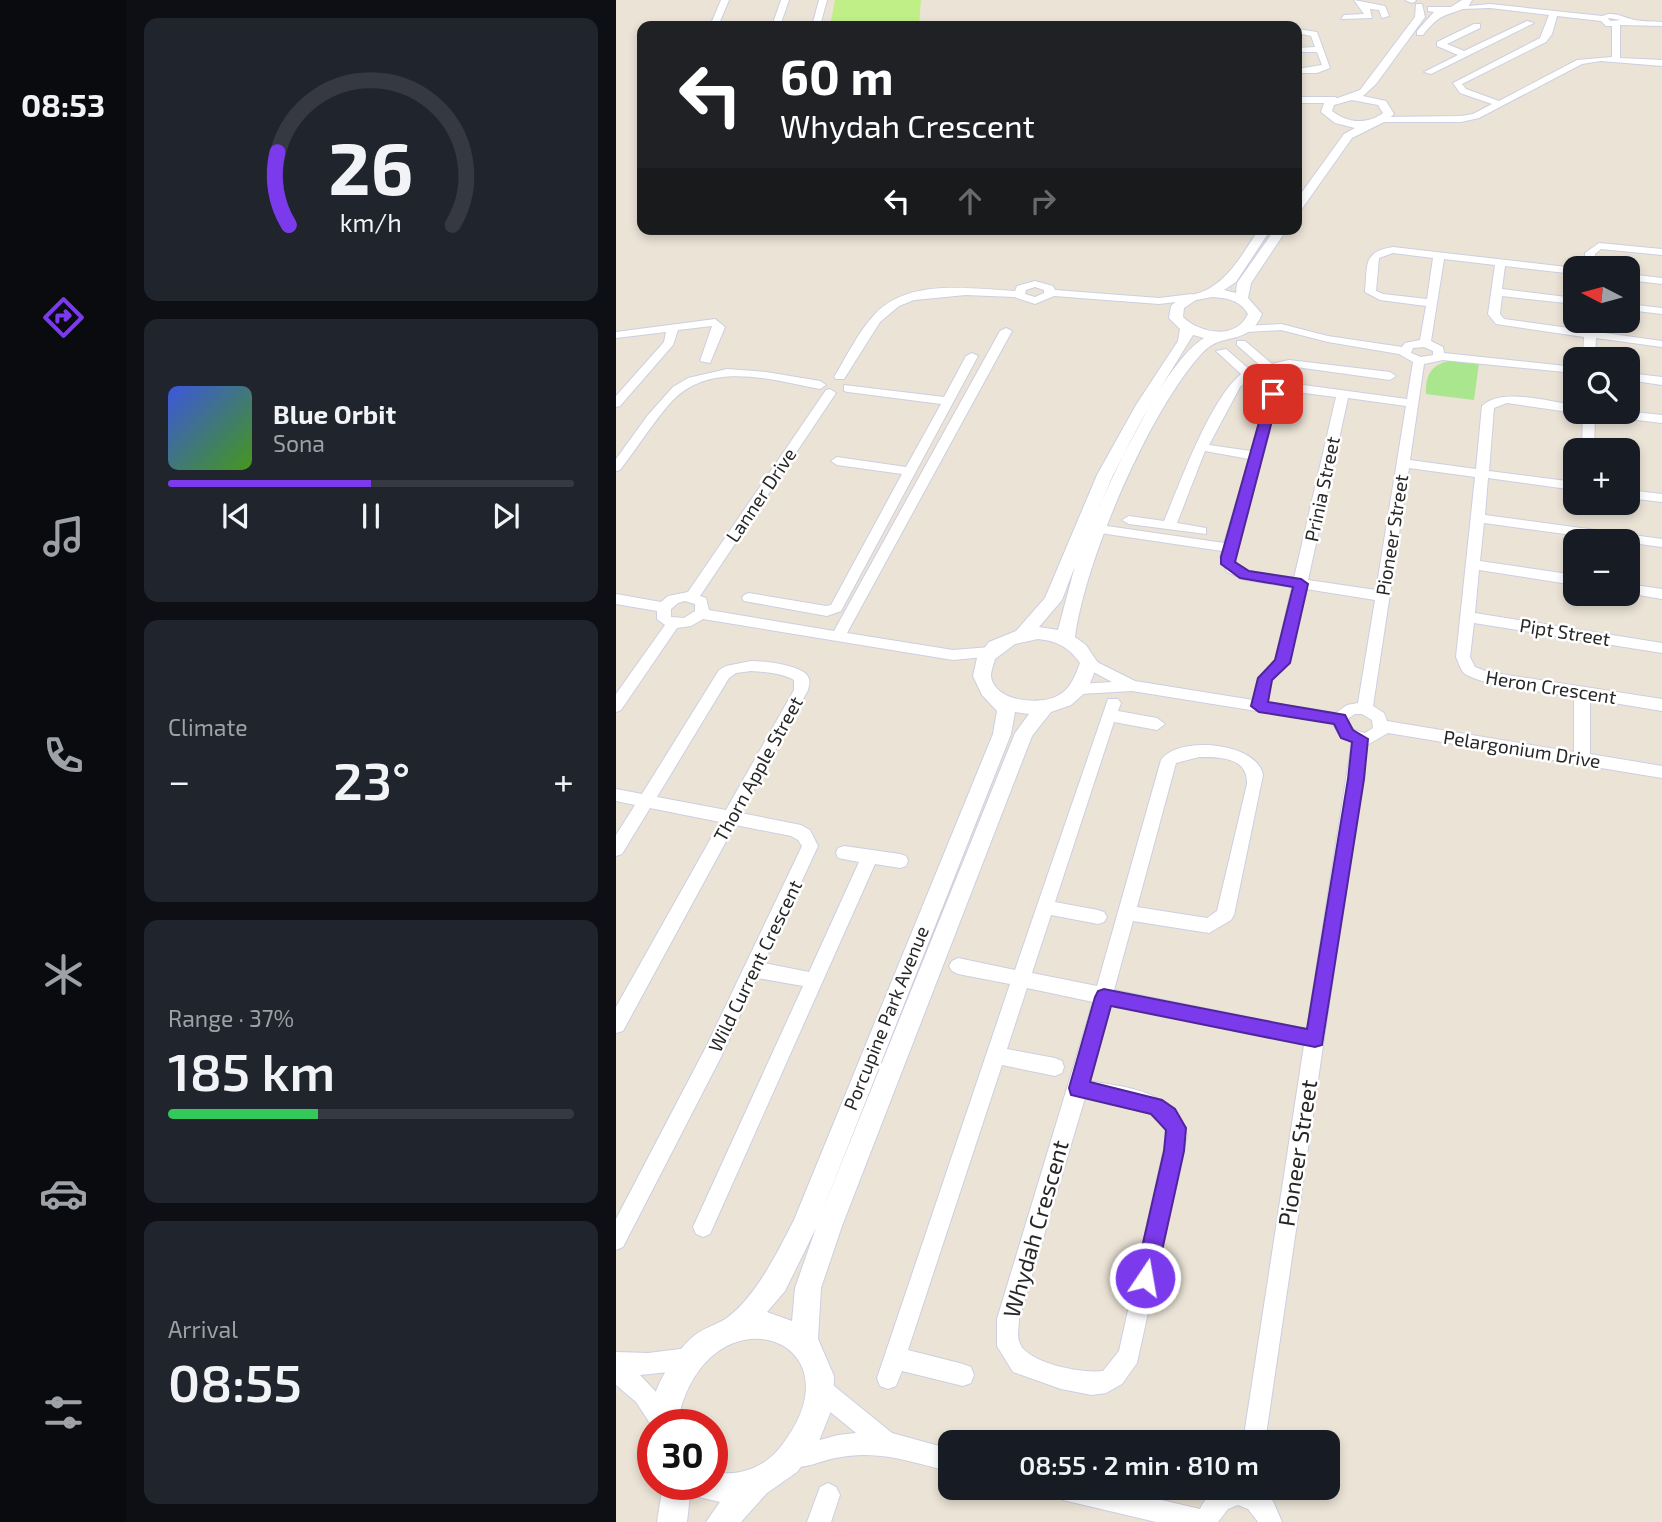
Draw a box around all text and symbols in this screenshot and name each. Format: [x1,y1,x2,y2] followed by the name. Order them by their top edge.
[780,46,894,105] text: 60 m
[665,49,756,140] icon: left
[21,85,105,123] text: 08:53
[780,106,1035,144] text: Whydah Crescent
[328,123,414,211] text: 26
[878,182,916,220] icon: left
[951,182,989,220] icon: ahead
[1024,182,1062,220] icon: right
[340,207,402,237] text: km/h
[1563,256,1640,332] north arrow
[1563,256,1640,606] map controls
[39,293,88,342] icon: directions
[1563,347,1640,424] button: search
[1243,364,1303,424] pin
[1254,375,1292,413] icon: arrive
[273,398,396,429] text: Blue Orbit
[273,429,325,457] text: Sona
[1299,434,1344,544] street label: Prinia Street
[1563,438,1640,515] button: +
[721,443,801,546] street label: Lanner Drive
[1371,473,1412,597] street label: Pioneer Street
[217,497,255,535] icon: previous
[352,497,390,535] icon: pause
[487,497,525,535] icon: next
[39,512,88,561] icon: music
[1563,529,1640,606] button: −
[1518,613,1612,650] street label: Pipt Street
[1484,665,1618,708] street label: Heron Crescent
[708,692,807,845] street label: Thorn Apple Street
[168,713,248,741] text: Climate
[1442,725,1602,772] street label: Pelargonium Drive
[39,731,88,780] icon: phone
[333,748,410,810] text: 23°
[168,757,190,803] text: −
[553,757,574,803] text: +
[703,876,806,1056] street label: Wild Current Crescent
[838,922,933,1113] street label: Porcupine Park Avenue
[39,950,88,999] icon: climate
[168,1004,294,1032] text: Range · 37%
[168,1039,335,1101] text: 185 km
[1272,1077,1322,1228] street label: Pioneer Street
[996,1137,1074,1321] street label: Whydah Crescent
[39,1169,88,1218] icon: car
[1108,1241,1182,1315] position arrow
[168,1315,238,1343] text: Arrival
[168,1350,302,1412] text: 08:55
[39,1388,88,1437] icon: filters
[637,1409,728,1500] speed limit sign: 30
[1019,1449,1259,1480] text: 08:55 · 2 min · 810 m

